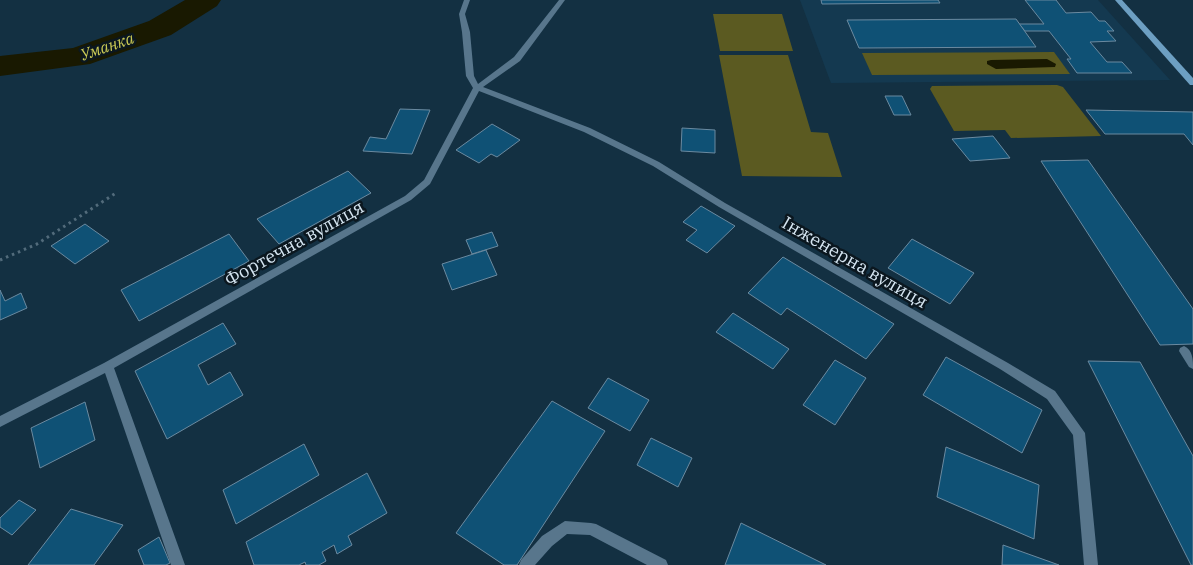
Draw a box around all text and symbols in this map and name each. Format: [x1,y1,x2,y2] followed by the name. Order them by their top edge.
[77,27,137,65] water label: Уманка
[220,195,368,291] street label: Фортечна вулиця
[778,211,932,313] street label: Інженерна вулиця

